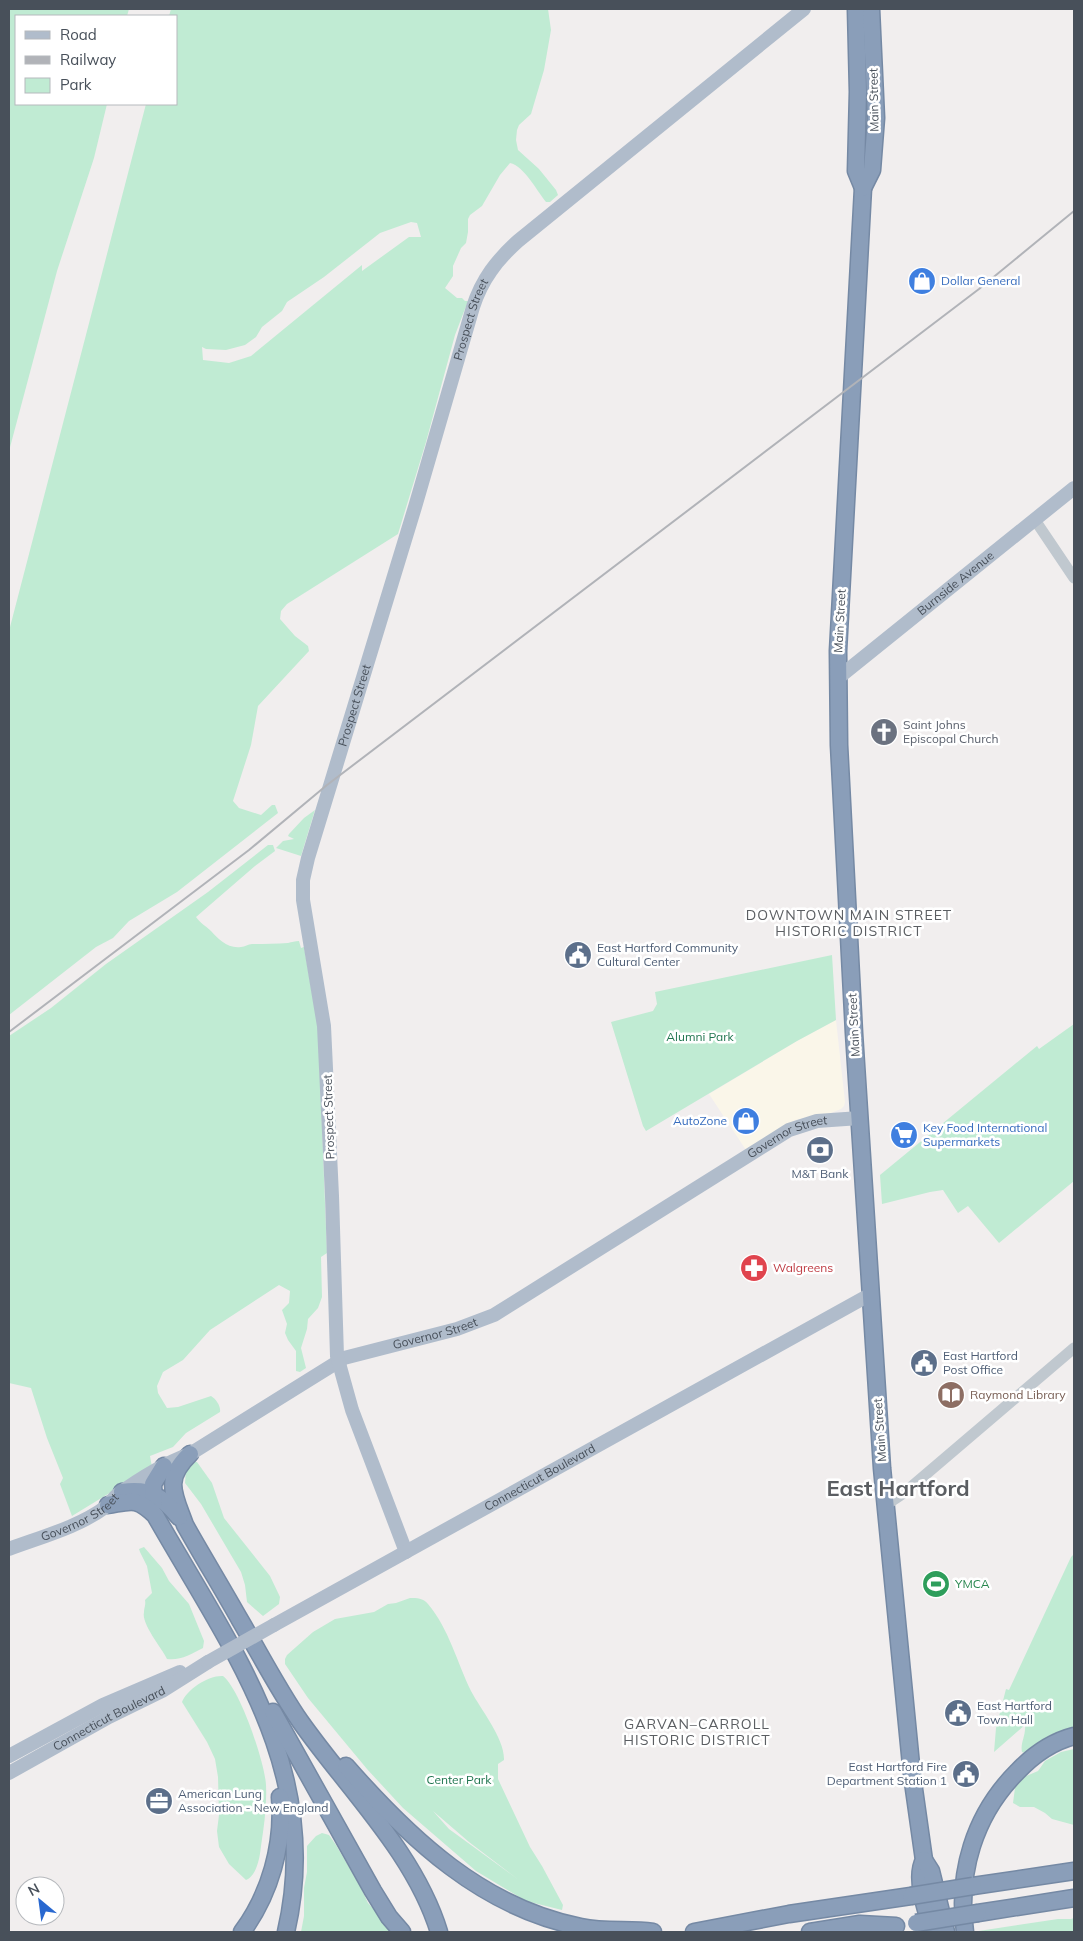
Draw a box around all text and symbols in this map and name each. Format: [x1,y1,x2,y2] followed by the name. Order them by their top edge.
[15,15,178,105] legend
[60,25,97,44] text: Road
[60,50,116,69] text: Railway
[865,68,882,132] street label: Main Street
[60,75,92,94] text: Park
[907,266,937,296] shop icon: Dollar General
[941,273,1020,288] place label: Dollar General
[450,276,491,362] street label: Prospect Street
[914,548,997,618] street label: Burnside Avenue
[830,589,849,653] street label: Main Street
[334,662,374,748] street label: Prospect Street
[869,717,899,747] church icon: Saint Johns Episcopal Church
[903,717,999,746] place label: Saint Johns Episcopal Church
[746,906,952,940] district label: DOWNTOWN MAIN STREET HISTORIC DISTRICT
[563,940,593,970] public building icon: East Hartford Community Cultural Center
[597,940,739,969] place label: East Hartford Community Cultural Center
[844,993,863,1057] street label: Main Street
[666,1029,735,1044] park label: Alumni Park
[320,1074,337,1160] street label: Prospect Street
[731,1106,761,1136] shop icon: AutoZone
[744,1112,828,1161] street label: Governor Street
[673,1113,727,1128] place label: AutoZone
[889,1120,919,1150] supermarket icon: Key Food International Supermarkets
[923,1120,1047,1149] place label: Key Food International Supermarkets
[805,1135,835,1165] bank icon: M&T Bank
[792,1166,849,1181] place label: M&T Bank
[739,1253,769,1283] pharmacy icon: Walgreens
[773,1260,833,1275] place label: Walgreens
[391,1314,479,1352] street label: Governor Street
[909,1348,939,1378] public building icon: East Hartford Post Office
[943,1348,1018,1377] place label: East Hartford Post Office
[936,1380,966,1410] library icon: Raymond Library
[970,1387,1066,1402] place label: Raymond Library
[870,1398,889,1462] street label: Main Street
[481,1440,598,1514] street label: Connecticut Boulevard
[826,1474,970,1502] district label: East Hartford
[39,1490,122,1544] street label: Governor Street
[921,1569,951,1599] sports icon: YMCA
[954,1576,990,1591] place label: YMCA
[50,1683,168,1754] street label: Connecticut Boulevard
[943,1698,973,1728] public building icon: East Hartford Town Hall
[977,1698,1052,1727] place label: East Hartford Town Hall
[623,1715,771,1749] district label: GARVAN–CARROLL HISTORIC DISTRICT
[827,1759,947,1788] place label: East Hartford Fire Department Station 1
[951,1759,981,1789] public building icon: East Hartford Fire Department Station 1
[427,1772,492,1787] park label: Center Park
[144,1786,174,1816] office icon: American Lung Association - New England
[178,1786,328,1815] place label: American Lung Association - New England
[15,1876,65,1926] north arrow
[25,1879,43,1900] text: N

